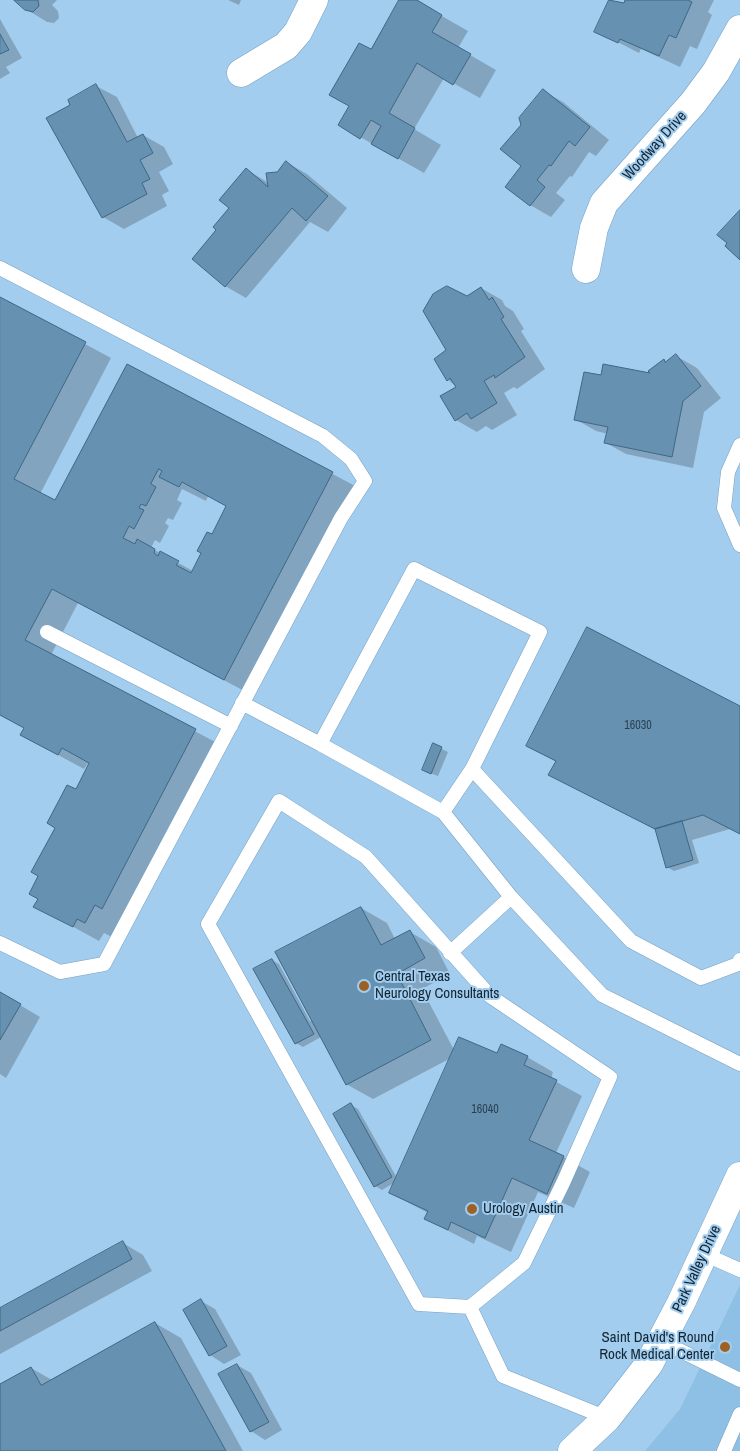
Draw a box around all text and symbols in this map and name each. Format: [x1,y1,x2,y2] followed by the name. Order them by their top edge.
[619,108,691,184] street label: Woodway Drive
[624,719,652,733] house number: 16030
[375,968,499,1003] place label: Central Texas Neurology Consultants
[357,979,371,993] marker: Central Texas Neurology Consultants
[471,1103,499,1117] house number: 16040
[483,1200,564,1218] place label: Urology Austin
[465,1202,479,1216] marker: Urology Austin
[669,1223,725,1315] street label: Park Valley Drive
[599,1329,714,1364] place label: Saint David's Round Rock Medical Center
[718,1340,732,1354] marker: Saint David's Round Rock Medical Center

